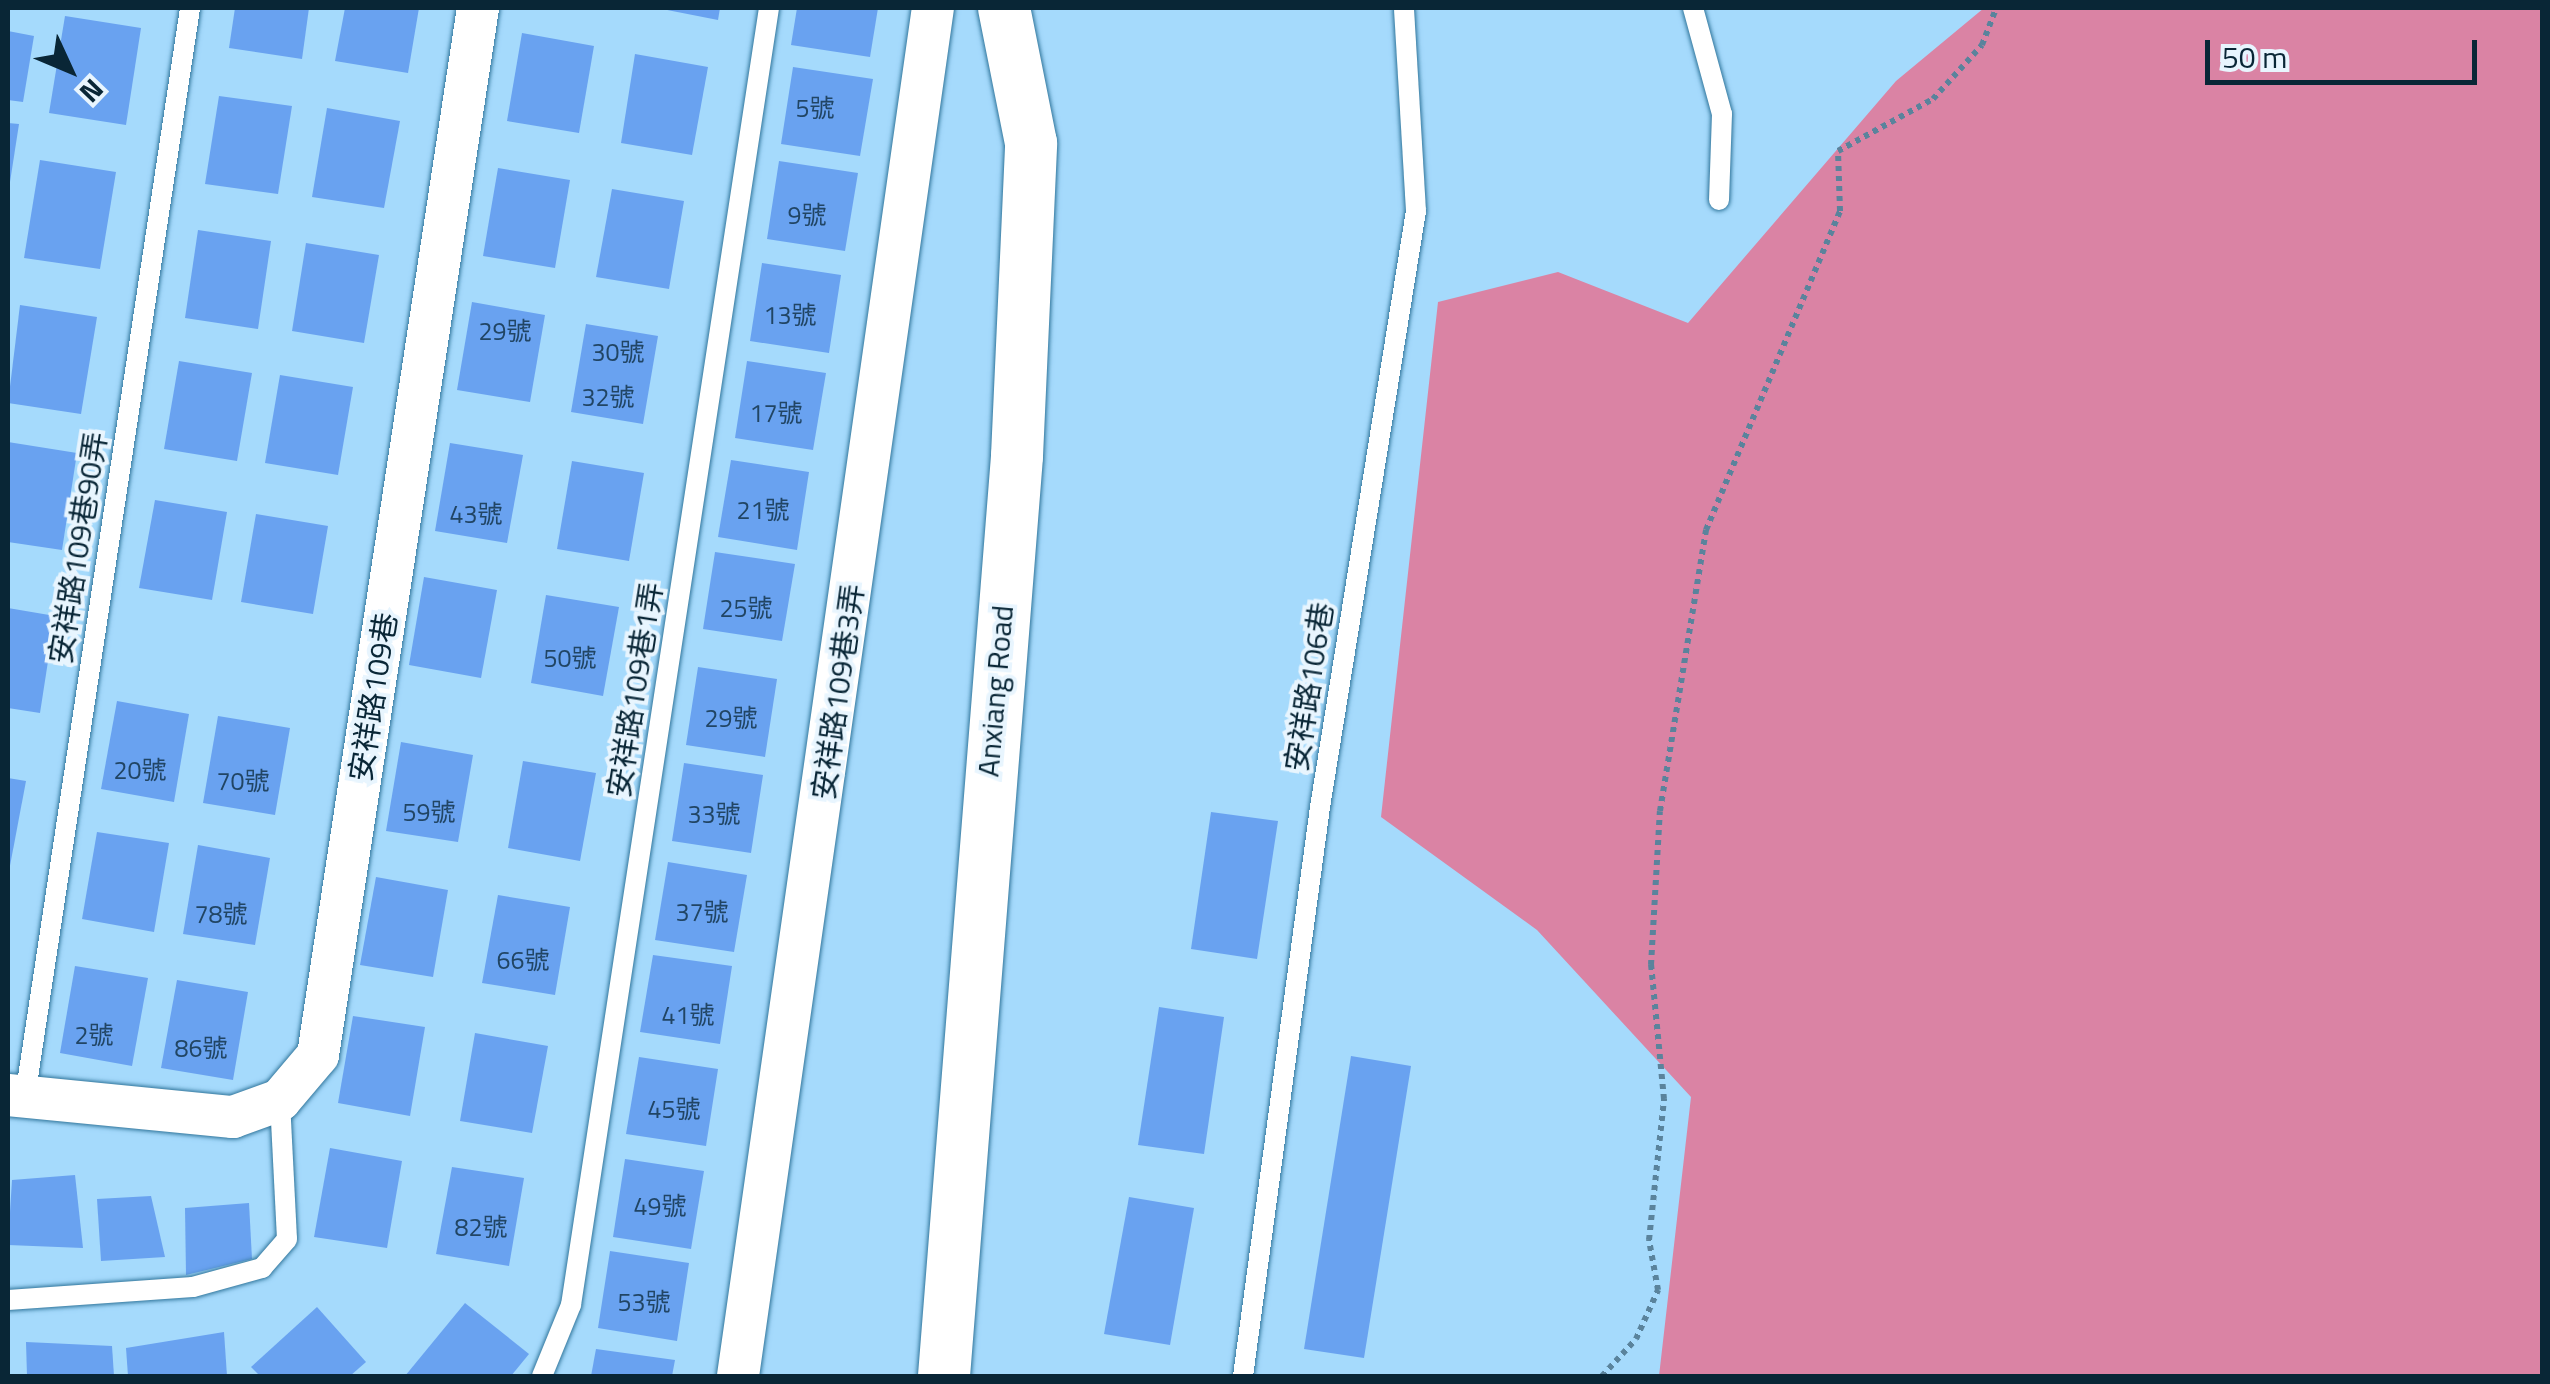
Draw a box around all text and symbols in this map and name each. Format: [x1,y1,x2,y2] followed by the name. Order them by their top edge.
[20,20,120,120] north arrow
[2210,20,2482,82] scale bar
[2222,34,2287,80] text: 50 m
[70,69,114,113] text: N
[796,93,834,123] house number: 5號
[788,200,826,230] house number: 9號
[764,300,816,330] house number: 13號
[479,316,531,346] house number: 29號
[592,337,644,367] house number: 30號
[582,382,634,412] house number: 32號
[750,398,802,428] house number: 17號
[42,430,114,666] street label: 安祥路109巷90弄
[737,495,789,525] house number: 21號
[450,499,502,529] house number: 43號
[600,580,670,800] street label: 安祥路109巷1弄
[805,582,871,802] street label: 安祥路109巷3弄
[720,593,772,623] house number: 25號
[1278,600,1340,774] street label: 安祥路106巷
[970,604,1020,778] street label: Anxiang Road
[342,610,404,784] street label: 安祥路109巷
[544,643,596,673] house number: 50號
[705,703,757,733] house number: 29號
[114,755,166,785] house number: 20號
[217,766,269,796] house number: 70號
[403,797,455,827] house number: 59號
[688,799,740,829] house number: 33號
[676,897,728,927] house number: 37號
[195,899,247,929] house number: 78號
[497,945,549,975] house number: 66號
[662,1000,714,1030] house number: 41號
[75,1020,113,1050] house number: 2號
[175,1033,227,1063] house number: 86號
[648,1094,700,1124] house number: 45號
[634,1191,686,1221] house number: 49號
[455,1212,507,1242] house number: 82號
[618,1287,670,1317] house number: 53號

